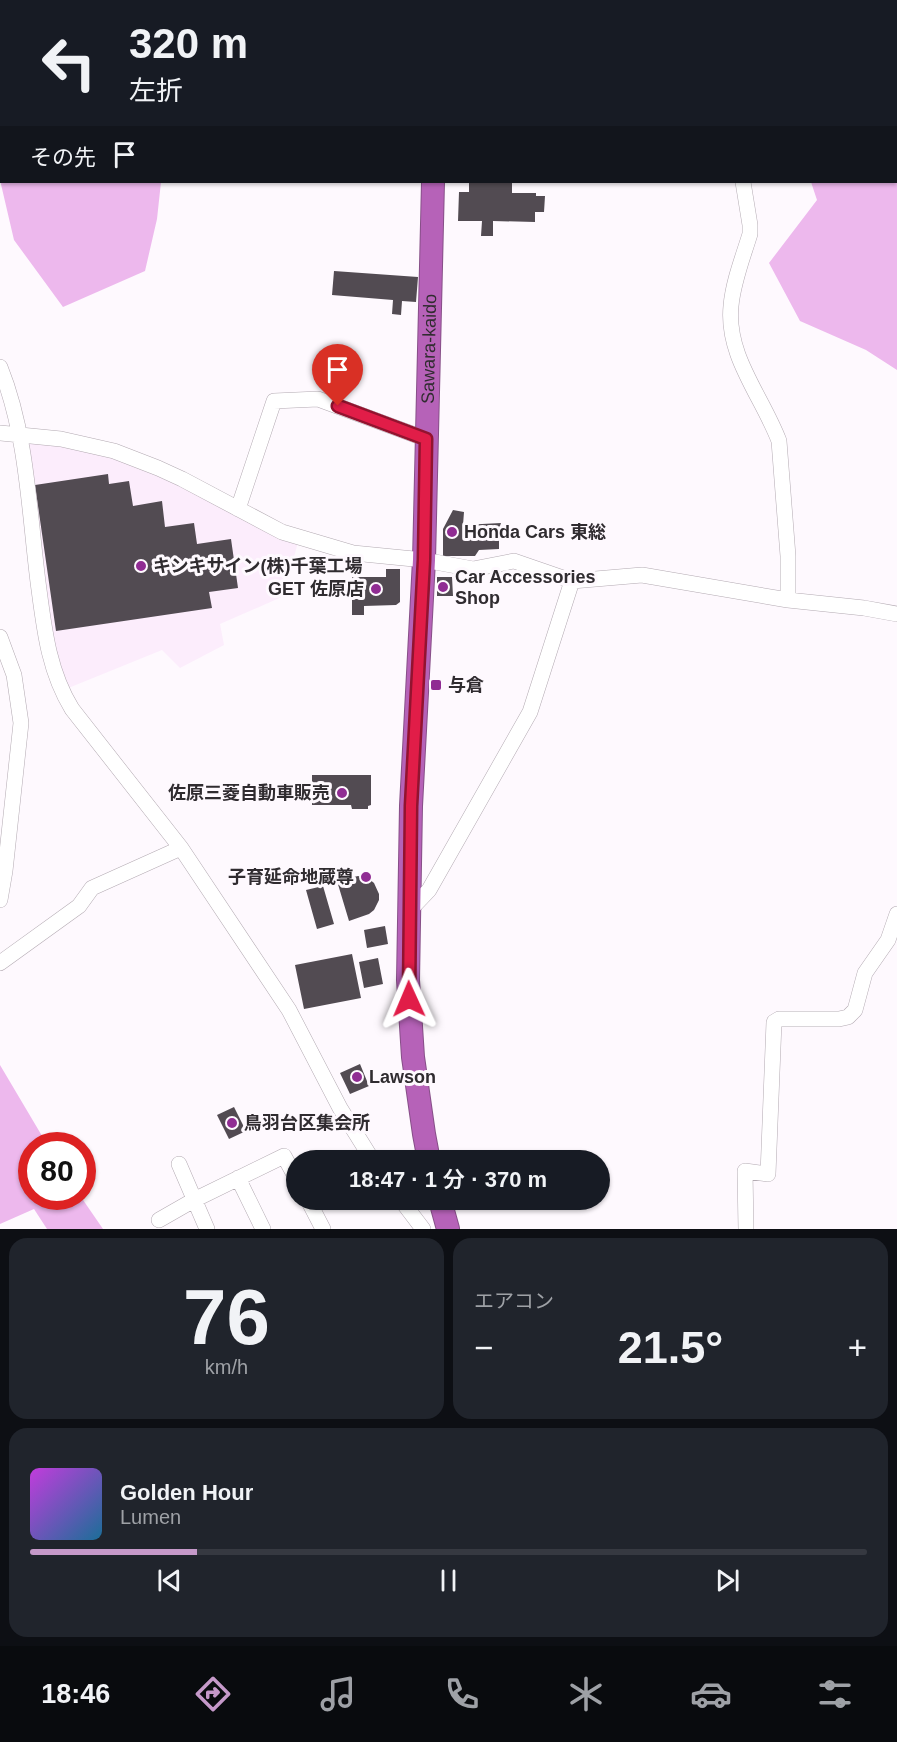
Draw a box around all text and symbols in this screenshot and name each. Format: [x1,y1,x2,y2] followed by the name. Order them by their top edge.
[129,20,248,67] text: 320 m
[30,24,108,102] icon: left
[129,76,183,106] text: 左折
[108,138,141,171] icon: arrive
[30,145,96,170] text: その先
[418,294,440,404] street label: Sawara-kaido
[312,344,363,406] pin
[321,353,354,386] icon: arrive
[464,522,606,542] place label: Honda Cars 東総
[445,525,459,539] marker: Honda Cars 東総
[153,556,362,576] place label: キンキサイン(株)千葉工場
[134,559,148,573] marker: キンキサイン(株)千葉工場
[455,567,595,608] place label: Car Accessories Shop
[268,579,364,599] place label: GET 佐原店
[436,580,450,594] marker: Car Accessories Shop
[369,582,383,596] marker: GET 佐原店
[448,675,484,695] place label: 与倉
[429,678,443,692] marker: 与倉
[168,783,330,803] place label: 佐原三菱自動車販売
[335,786,349,800] marker: 佐原三菱自動車販売
[228,867,354,887] place label: 子育延命地蔵尊
[359,870,373,884] marker: 子育延命地蔵尊
[377,967,441,1031] position arrow
[369,1067,436,1087] place label: Lawson
[350,1070,364,1084] marker: Lawson
[244,1113,370,1133] place label: 鳥羽台区集会所
[225,1116,239,1130] marker: 鳥羽台区集会所
[18,1132,96,1210] speed limit sign: 80
[349,1167,547,1192] text: 18:47 · 1 分 · 370 m
[183,1273,270,1361] text: 76
[474,1290,554,1312] text: エアコン
[618,1322,723,1373] text: 21.5°
[474,1329,493,1366] text: −
[848,1329,867,1366] text: +
[205,1356,248,1378] text: km/h
[120,1480,253,1505] text: Golden Hour
[120,1506,181,1528] text: Lumen
[153,1564,186,1597] icon: previous
[432,1564,465,1597] icon: pause
[711,1564,744,1597] icon: next
[192,1673,234,1715] icon: directions
[317,1673,359,1715] icon: music
[441,1673,483,1715] icon: phone
[565,1673,607,1715] icon: climate
[690,1673,732,1715] icon: car
[814,1673,856,1715] icon: filters
[41,1679,110,1709] text: 18:46

